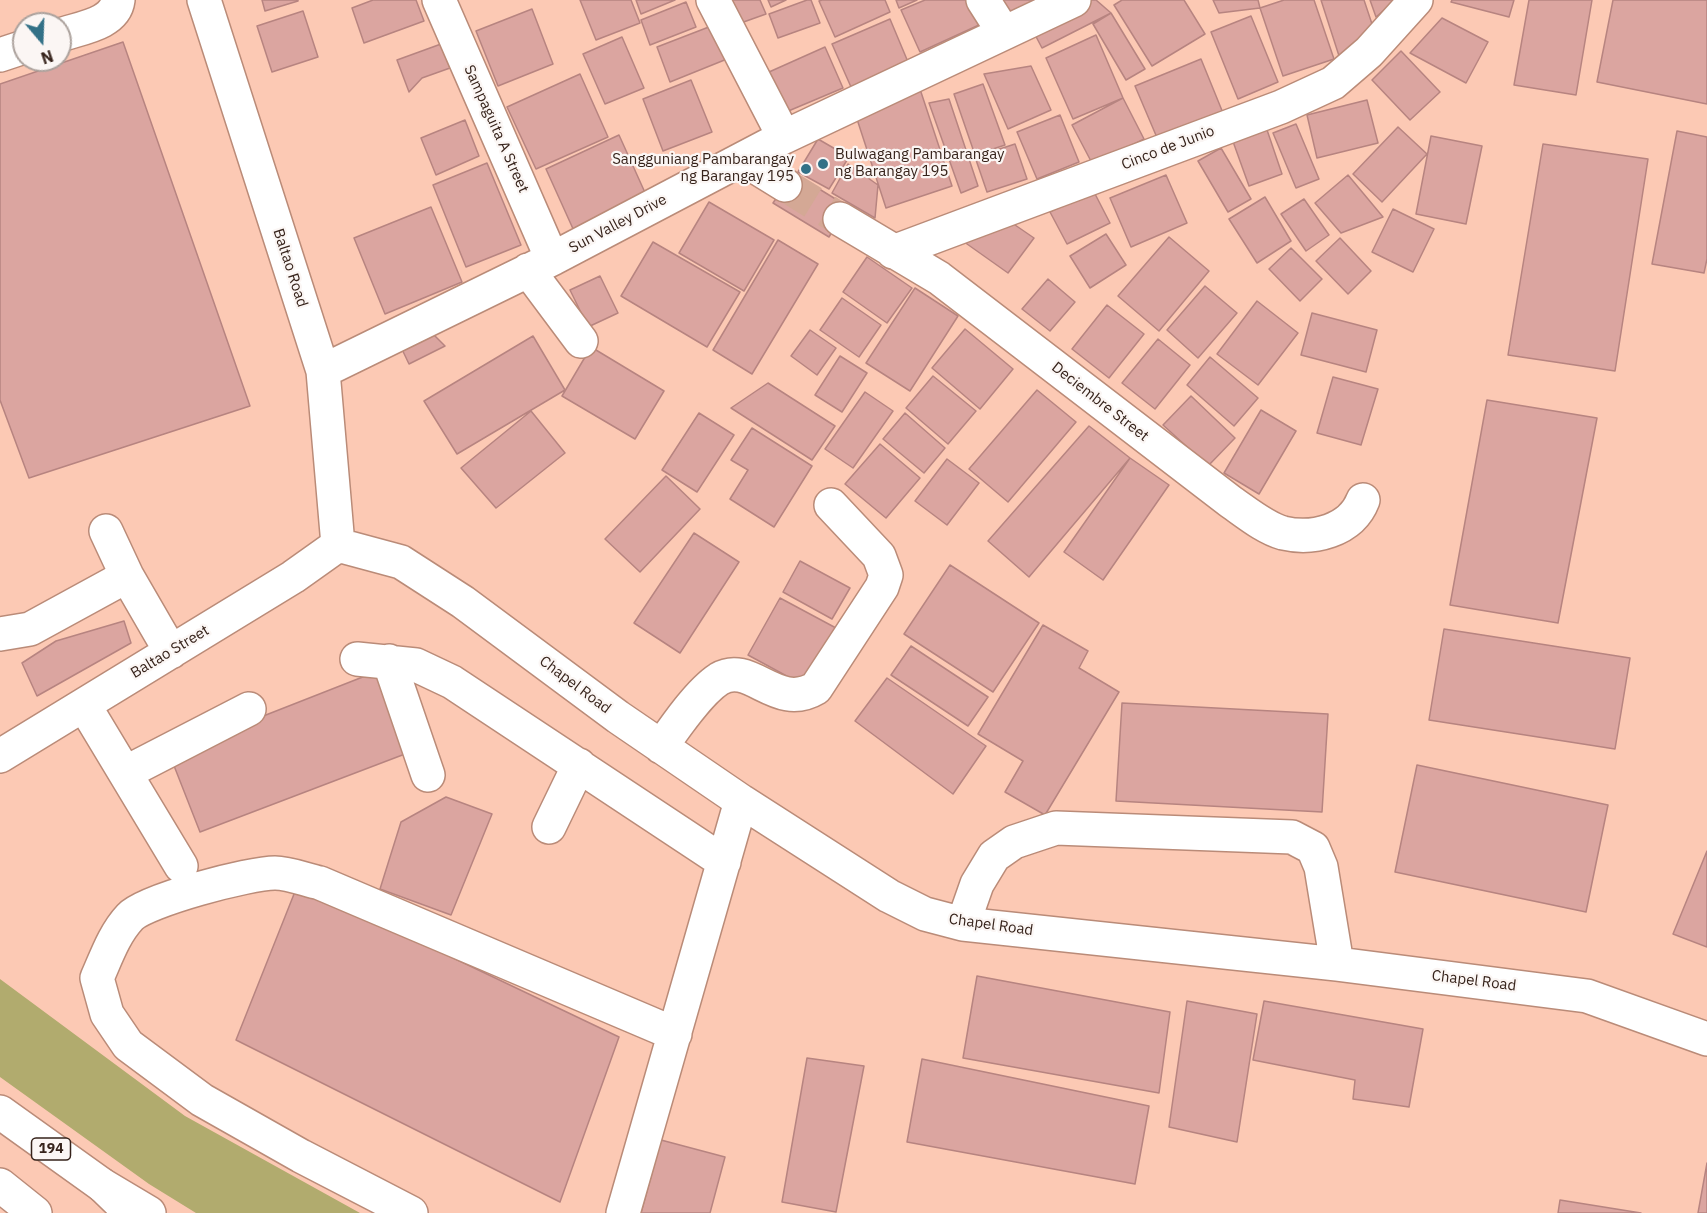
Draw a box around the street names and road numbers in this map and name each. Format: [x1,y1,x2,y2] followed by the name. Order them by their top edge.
[460,62,532,196] street label: Sampaguita A Street
[1119,122,1217,174] street label: Cinco de Junio
[566,191,670,257] street label: Sun Valley Drive
[269,226,311,310] street label: Baltao Road
[1048,359,1152,445] street label: Deciembre Street
[128,622,212,682] street label: Baltao Street
[536,652,614,718] street label: Chapel Road
[948,910,1034,940] street label: Chapel Road
[1431,967,1517,995] street label: Chapel Road
[32,1138,70,1160] road number: 194

